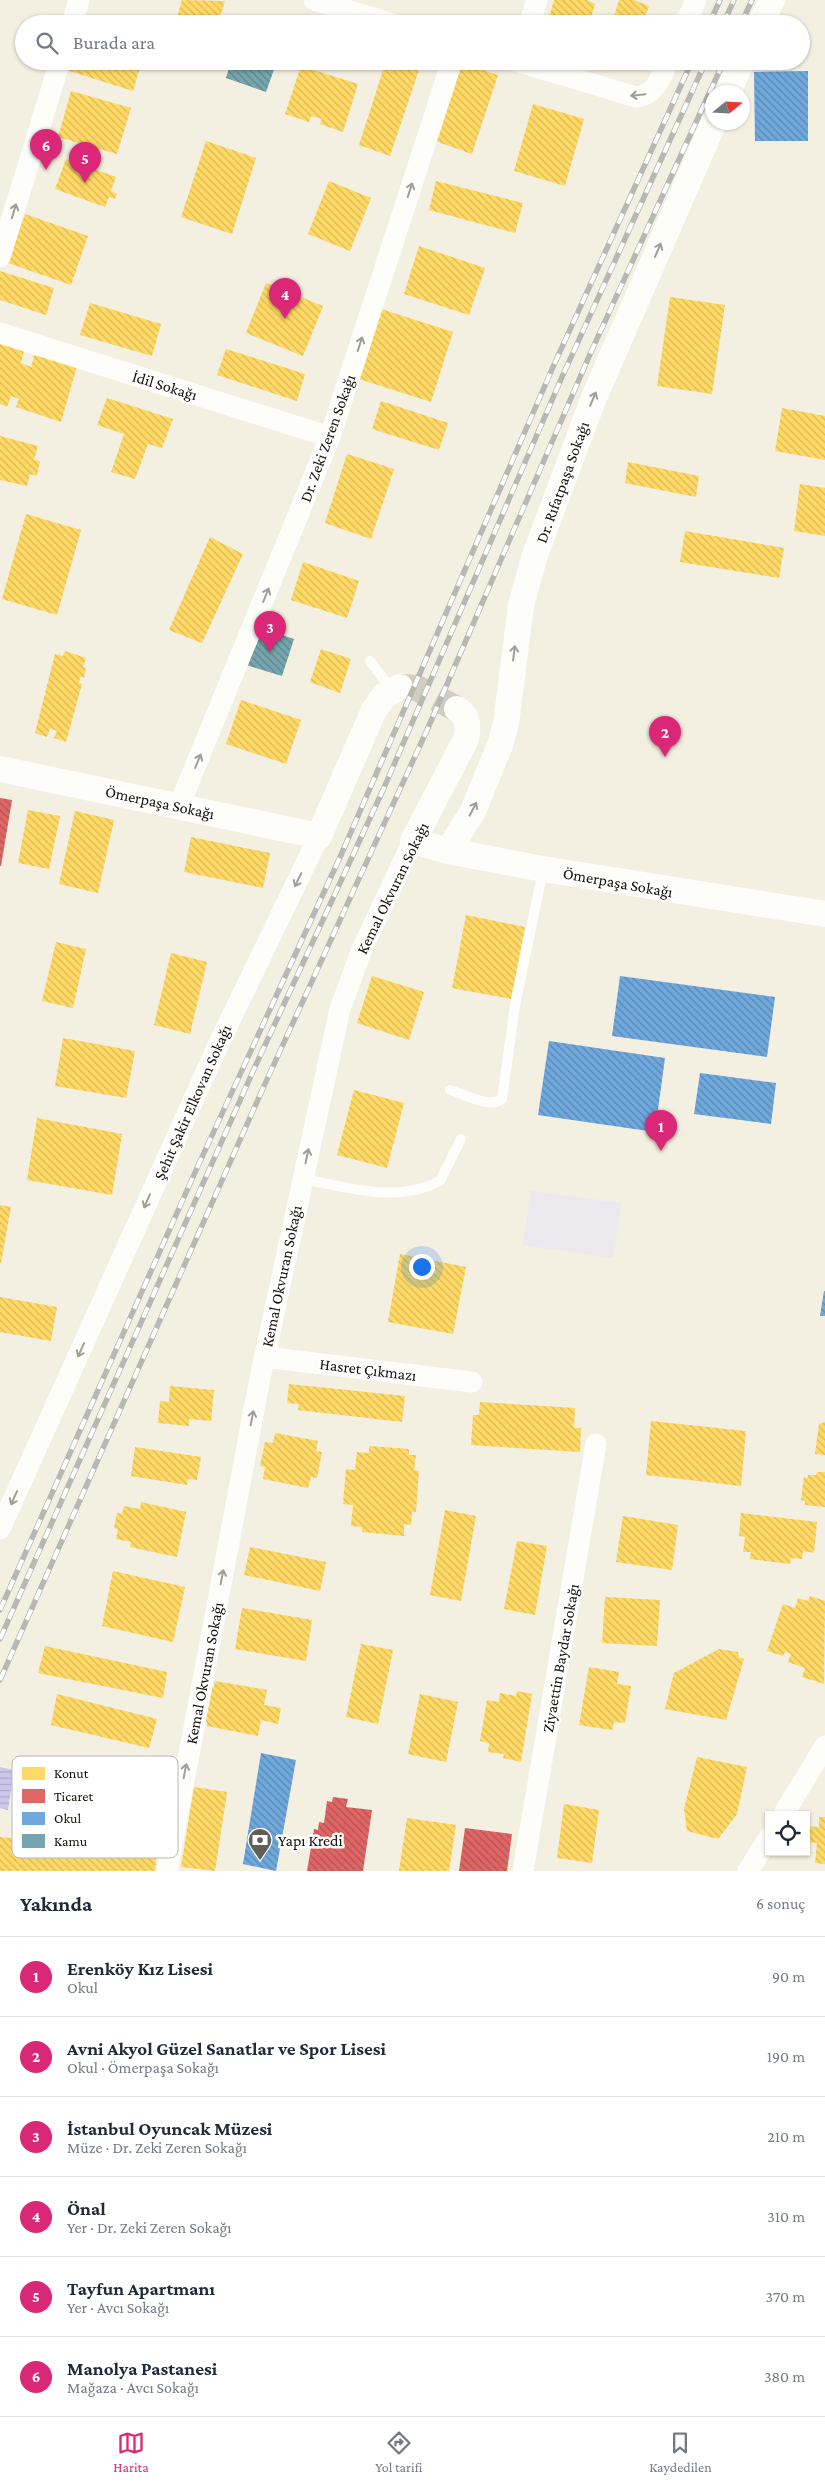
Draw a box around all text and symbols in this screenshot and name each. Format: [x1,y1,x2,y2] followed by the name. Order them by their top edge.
[15,15,810,70] search box
[33,29,61,57] icon: search
[73,32,155,53] text: Burada ara
[705,85,750,130] north arrow
[631,90,647,100] one-way arrow
[30,129,62,170] pin: 6
[69,142,101,183] pin: 5
[406,182,416,198] one-way arrow
[10,203,20,219] one-way arrow
[653,243,663,258] one-way arrow
[269,278,301,319] pin: 4
[356,337,365,353] one-way arrow
[130,368,199,404] street label: İdil Sokağı
[296,372,359,505] street label: Dr. Zeki Zeren Sokağı
[589,392,598,407] one-way arrow
[533,419,593,546] street label: Dr. Rıfatpaşa Sokağı
[262,587,271,602] one-way arrow
[254,611,286,652] pin: 3
[509,646,519,662] one-way arrow
[649,716,681,757] pin: 2
[193,754,203,769] one-way arrow
[104,783,216,823] street label: Ömerpaşa Sokağı
[469,802,478,817] one-way arrow
[353,820,433,957] street label: Kemal Okvuran Sokağı
[562,864,674,901] street label: Ömerpaşa Sokağı
[292,872,302,887] one-way arrow
[151,1022,235,1183] street label: Şehit Şakir Elkovan Sokağı
[645,1110,677,1151] pin: 1
[303,1148,312,1164] one-way arrow
[142,1193,152,1208] one-way arrow
[258,1204,306,1349] street label: Kemal Okvuran Sokağı
[409,1254,435,1280] your location
[75,1342,85,1357] one-way arrow
[318,1355,417,1385] street label: Hasret Çıkmazı
[248,1410,257,1426] one-way arrow
[9,1490,18,1505] one-way arrow
[217,1570,227,1586] one-way arrow
[539,1582,583,1734] street label: Ziyaettin Baydar Sokağı
[182,1601,228,1746] street label: Kemal Okvuran Sokağı
[12,1756,178,1858] legend
[181,1764,191,1780] one-way arrow
[54,1765,89,1781] text: Konut
[54,1788,93,1804] text: Ticaret
[54,1810,81,1826] text: Okul
[765,1811,810,1856] map controls
[765,1811,810,1856] button: locate
[247,1827,273,1861] bank icon: Yapı Kredi
[278,1832,343,1850] place label: Yapı Kredi
[54,1833,88,1849] text: Kamu
[20,1892,92,1916] text: Yakında
[756,1895,805,1912] text: 6 sonuç
[67,1958,213,1979] text: Erenköy Kız Lisesi
[33,1968,39,1985] text: 1
[772,1968,805,1985] text: 90 m
[67,1979,98,1996] text: Okul
[67,2038,386,2059] text: Avni Akyol Güzel Sanatlar ve Spor Lisesi
[32,2048,40,2065] text: 2
[767,2048,805,2065] text: 190 m
[67,2059,219,2076] text: Okul · Ömerpaşa Sokağı
[67,2118,272,2139] text: İstanbul Oyuncak Müzesi
[32,2128,40,2145] text: 3
[767,2128,805,2145] text: 210 m
[67,2139,247,2156] text: Müze · Dr. Zeki Zeren Sokağı
[67,2198,106,2219] text: Önal
[32,2208,40,2225] text: 4
[767,2208,805,2225] text: 310 m
[67,2219,231,2236] text: Yer · Dr. Zeki Zeren Sokağı
[67,2278,215,2299] text: Tayfun Apartmanı
[32,2288,40,2305] text: 5
[766,2288,805,2305] text: 370 m
[67,2299,169,2316] text: Yer · Avcı Sokağı
[67,2358,217,2379] text: Manolya Pastanesi
[32,2368,40,2385] text: 6
[764,2368,805,2385] text: 380 m
[67,2379,199,2396] text: Mağaza · Avcı Sokağı
[113,2429,149,2475] tab: Harita
[375,2429,423,2475] tab: Yol tarifi
[649,2429,712,2475] tab: Kaydedilen

